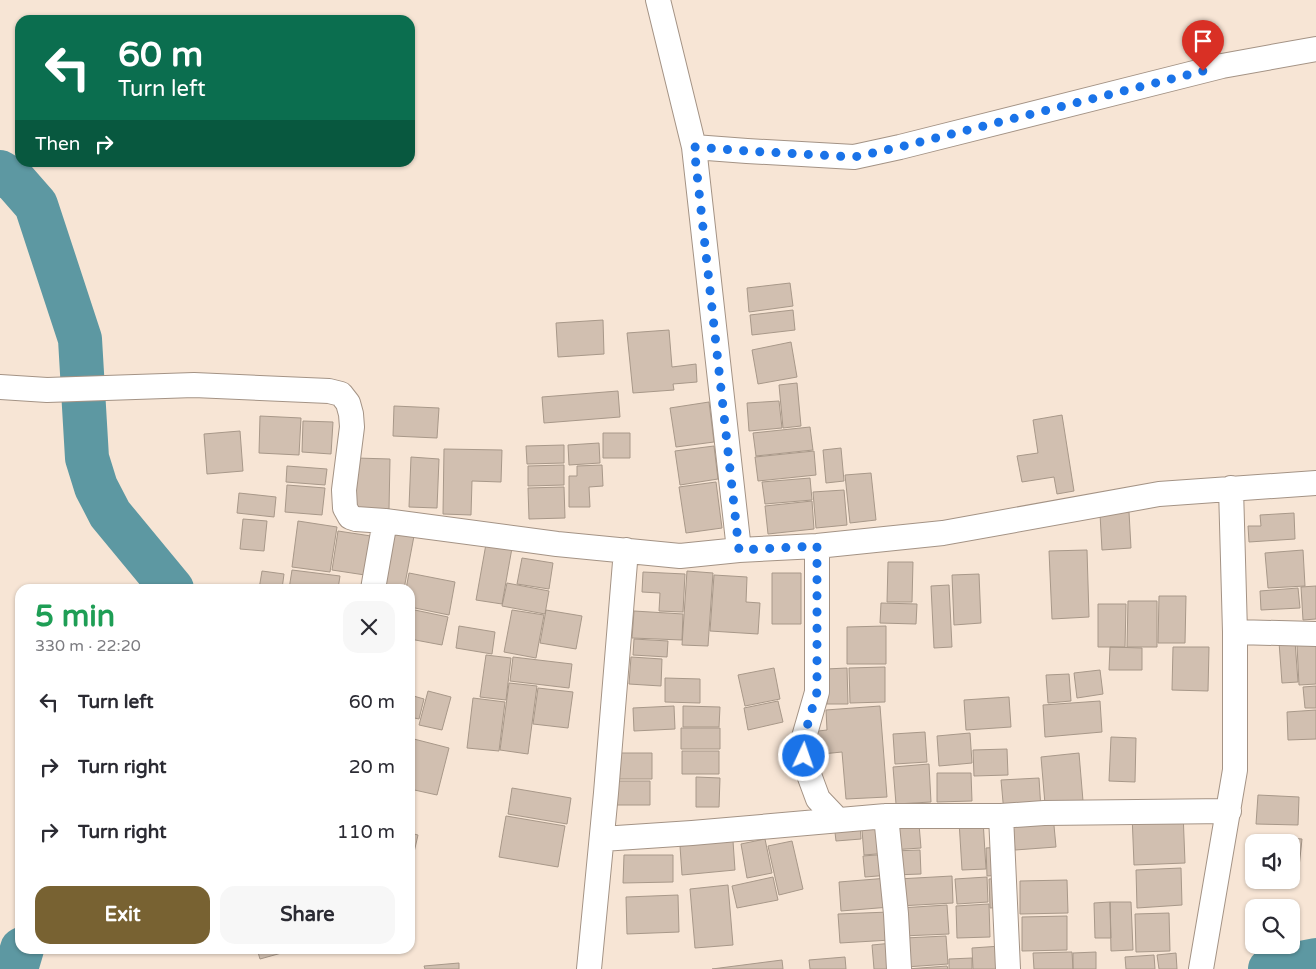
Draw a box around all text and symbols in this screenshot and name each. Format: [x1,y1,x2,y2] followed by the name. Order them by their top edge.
[1182,20,1224,71] pin
[1189,27,1217,55] icon: arrive
[118,34,203,76] text: 60 m
[35,35,100,100] icon: left
[118,76,206,102] text: Turn left
[90,130,118,158] icon: right
[35,133,80,155] text: Then
[35,598,115,635] text: 5 min
[343,601,395,653] button: close
[35,636,141,656] text: 330 m · 22:20
[35,688,63,716] icon: left
[78,691,154,713] text: Turn left
[349,691,395,713] text: 60 m
[777,729,829,781] position arrow
[35,753,63,781] icon: right
[78,756,166,778] text: Turn right
[349,756,395,778] text: 20 m
[35,818,63,846] icon: right
[78,821,166,843] text: Turn right
[337,821,395,843] text: 110 m
[1245,834,1300,954] map controls
[1245,834,1300,889] button: sound
[35,886,210,944] button: Exit
[220,886,395,944] button: Share
[1245,899,1300,954] button: search

